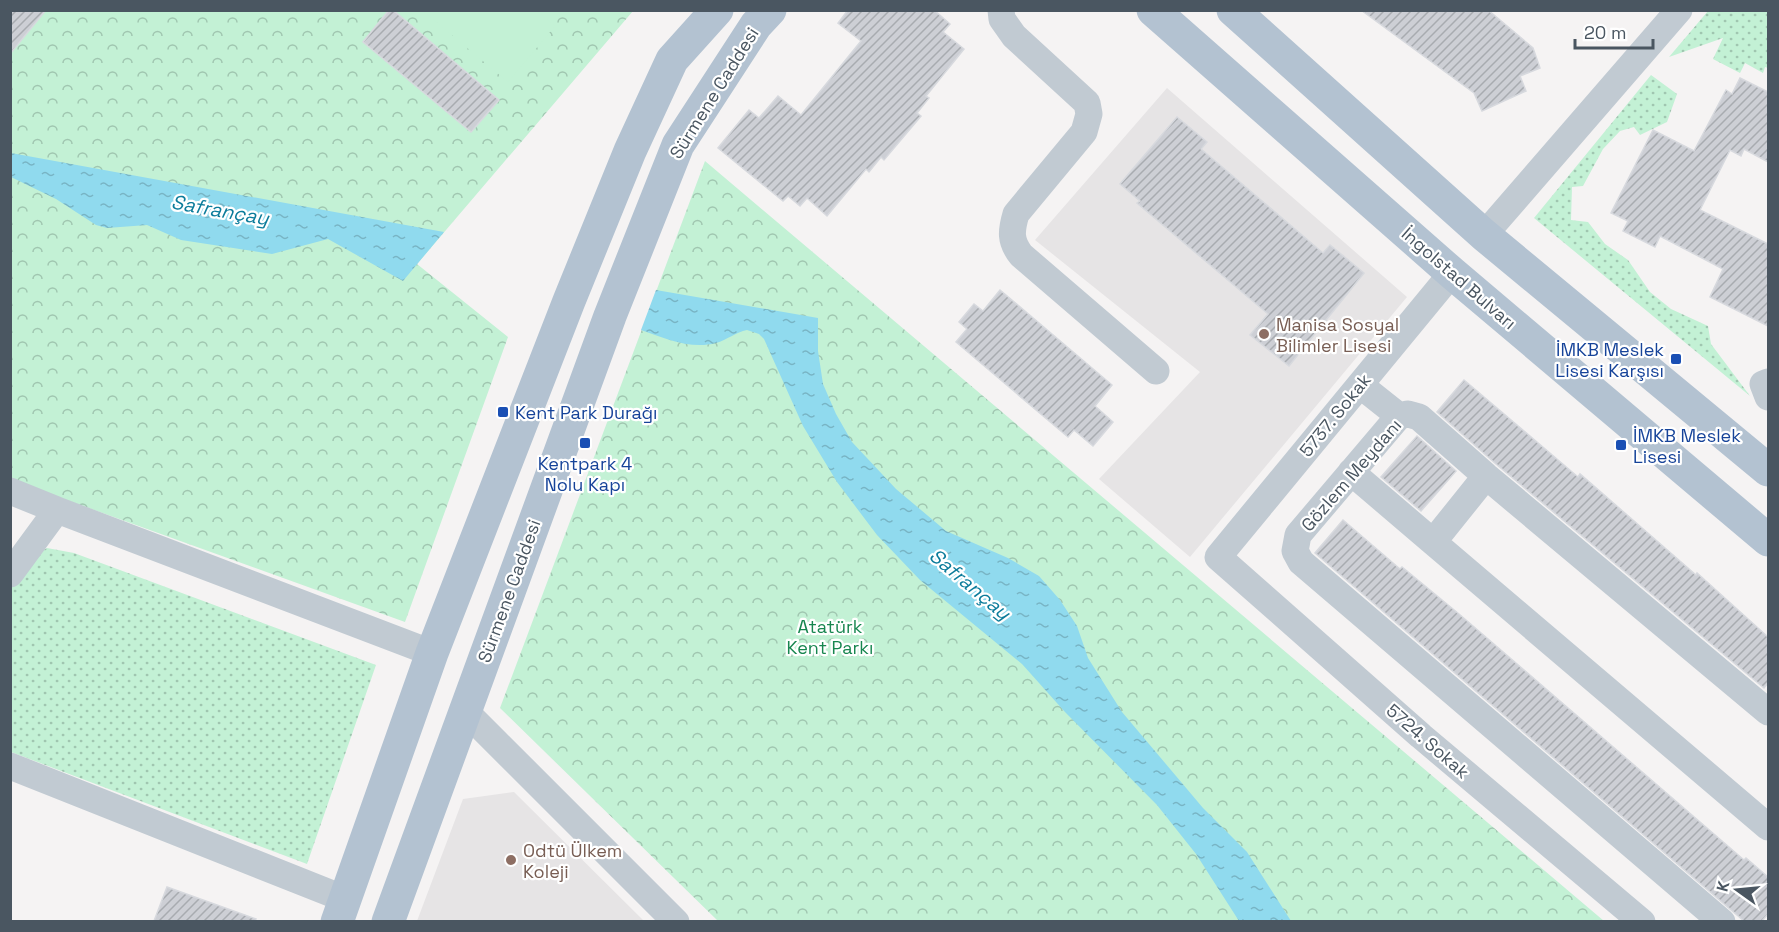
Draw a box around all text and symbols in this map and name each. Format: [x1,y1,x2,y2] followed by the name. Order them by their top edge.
[1575,12,1653,50] scale bar
[1584,21,1627,44] text: 20 m
[664,23,764,163] street label: Sürmene Caddesi
[169,189,272,232] water label: Safrançay
[1397,222,1521,334] street label: İngolstad Bulvarı
[1276,313,1399,357] place label: Manisa Sosyal Bilimler Lisesi
[1257,327,1271,341] marker: Manisa Sosyal Bilimler Lisesi
[1555,338,1664,382] place label: İMKB Meslek Lisesi Karşısı
[1669,352,1683,366] marker: İMKB Meslek Lisesi Karşısı
[1294,368,1376,461] street label: 5737. Sokak
[515,401,658,424] place label: Kent Park Durağı
[496,405,510,419] marker: Kent Park Durağı
[1296,414,1406,536] street label: Gözlem Meydanı
[1633,424,1741,468] place label: İMKB Meslek Lisesi
[578,436,592,450] marker: Kentpark 4 Nolu Kapı
[1614,438,1628,452] marker: İMKB Meslek Lisesi
[538,452,632,496] place label: Kentpark 4 Nolu Kapı
[472,516,546,666] street label: Sürmene Caddesi
[924,542,1017,627] water label: Safrançay
[787,615,873,659] park label: Atatürk Kent Parkı
[1382,699,1474,783] street label: 5724. Sokak
[523,839,622,883] place label: Odtü Ülkem Koleji
[504,853,518,867] marker: Odtü Ülkem Koleji
[1707,860,1767,920] north arrow
[1712,879,1734,894] text: K

